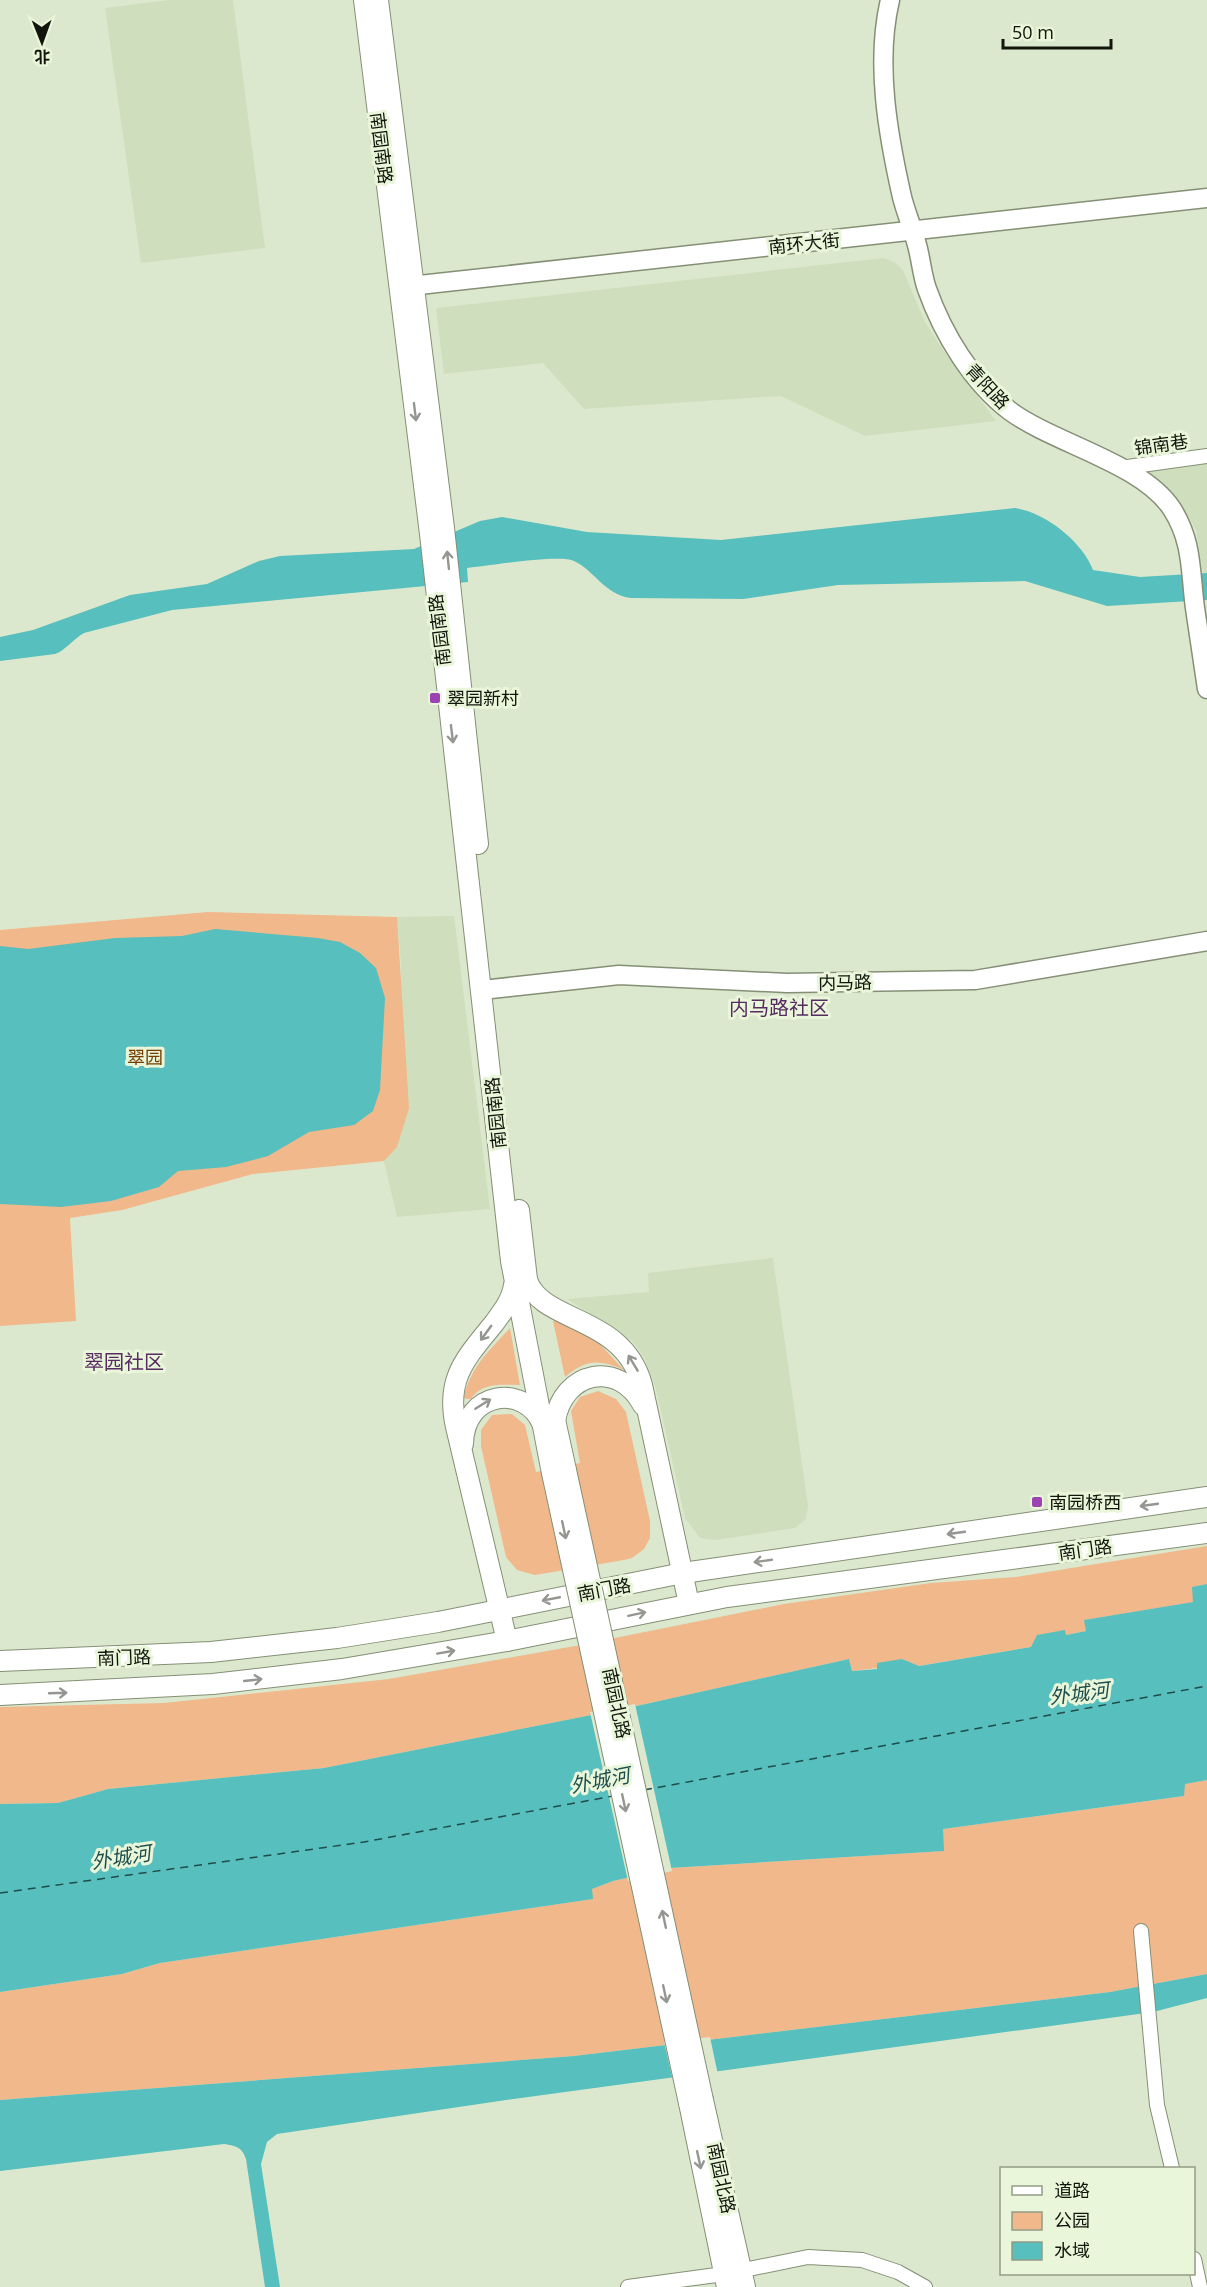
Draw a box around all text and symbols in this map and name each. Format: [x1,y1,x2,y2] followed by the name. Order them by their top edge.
[12,12,72,72] north arrow
[1003,12,1111,50] scale bar
[1012,20,1054,44] text: 50 m
[34,46,50,68] text: 北
[366,111,398,185] street label: 南园南路
[767,227,841,259] street label: 南环大街
[961,358,1015,414] street label: 青阳路
[410,402,421,422] one-way arrow
[1133,428,1189,460] street label: 锦南巷
[442,551,453,571] one-way arrow
[423,593,455,667] street label: 南园南路
[447,686,519,710] place label: 翠园新村
[428,691,442,705] marker: 翠园新村
[446,724,457,744] one-way arrow
[818,970,872,994] street label: 内马路
[729,994,829,1021] district label: 内马路社区
[127,1045,163,1069] park label: 翠园
[479,1076,511,1150] street label: 南园南路
[480,1325,492,1341] one-way arrow
[84,1348,164,1375] district label: 翠园社区
[626,1354,639,1371] one-way arrow
[474,1398,491,1411] one-way arrow
[1049,1490,1121,1514] place label: 南园桥西
[1030,1495,1044,1509] marker: 南园桥西
[1140,1500,1159,1511] one-way arrow
[559,1521,571,1540] one-way arrow
[947,1528,966,1539] one-way arrow
[1057,1533,1113,1565] street label: 南门路
[754,1555,773,1566] one-way arrow
[575,1572,633,1606] street label: 南门路
[541,1594,561,1605] one-way arrow
[627,1608,646,1619] one-way arrow
[97,1644,151,1670] street label: 南门路
[436,1646,455,1657] one-way arrow
[598,1665,636,1741] street label: 南园北路
[243,1674,262,1685] one-way arrow
[1048,1675,1114,1710] water label: 外城河
[48,1687,68,1698] one-way arrow
[568,1760,636,1799] water label: 外城河
[619,1793,630,1812] one-way arrow
[89,1838,157,1875] water label: 外城河
[658,1910,669,1930] one-way arrow
[660,1983,671,2003] one-way arrow
[703,2140,741,2216] street label: 南园北路
[694,2150,705,2170] one-way arrow
[1000,2167,1195,2275] legend
[1054,2178,1090,2202] text: 道路
[1054,2208,1090,2232] text: 公园
[1054,2238,1090,2262] text: 水域

